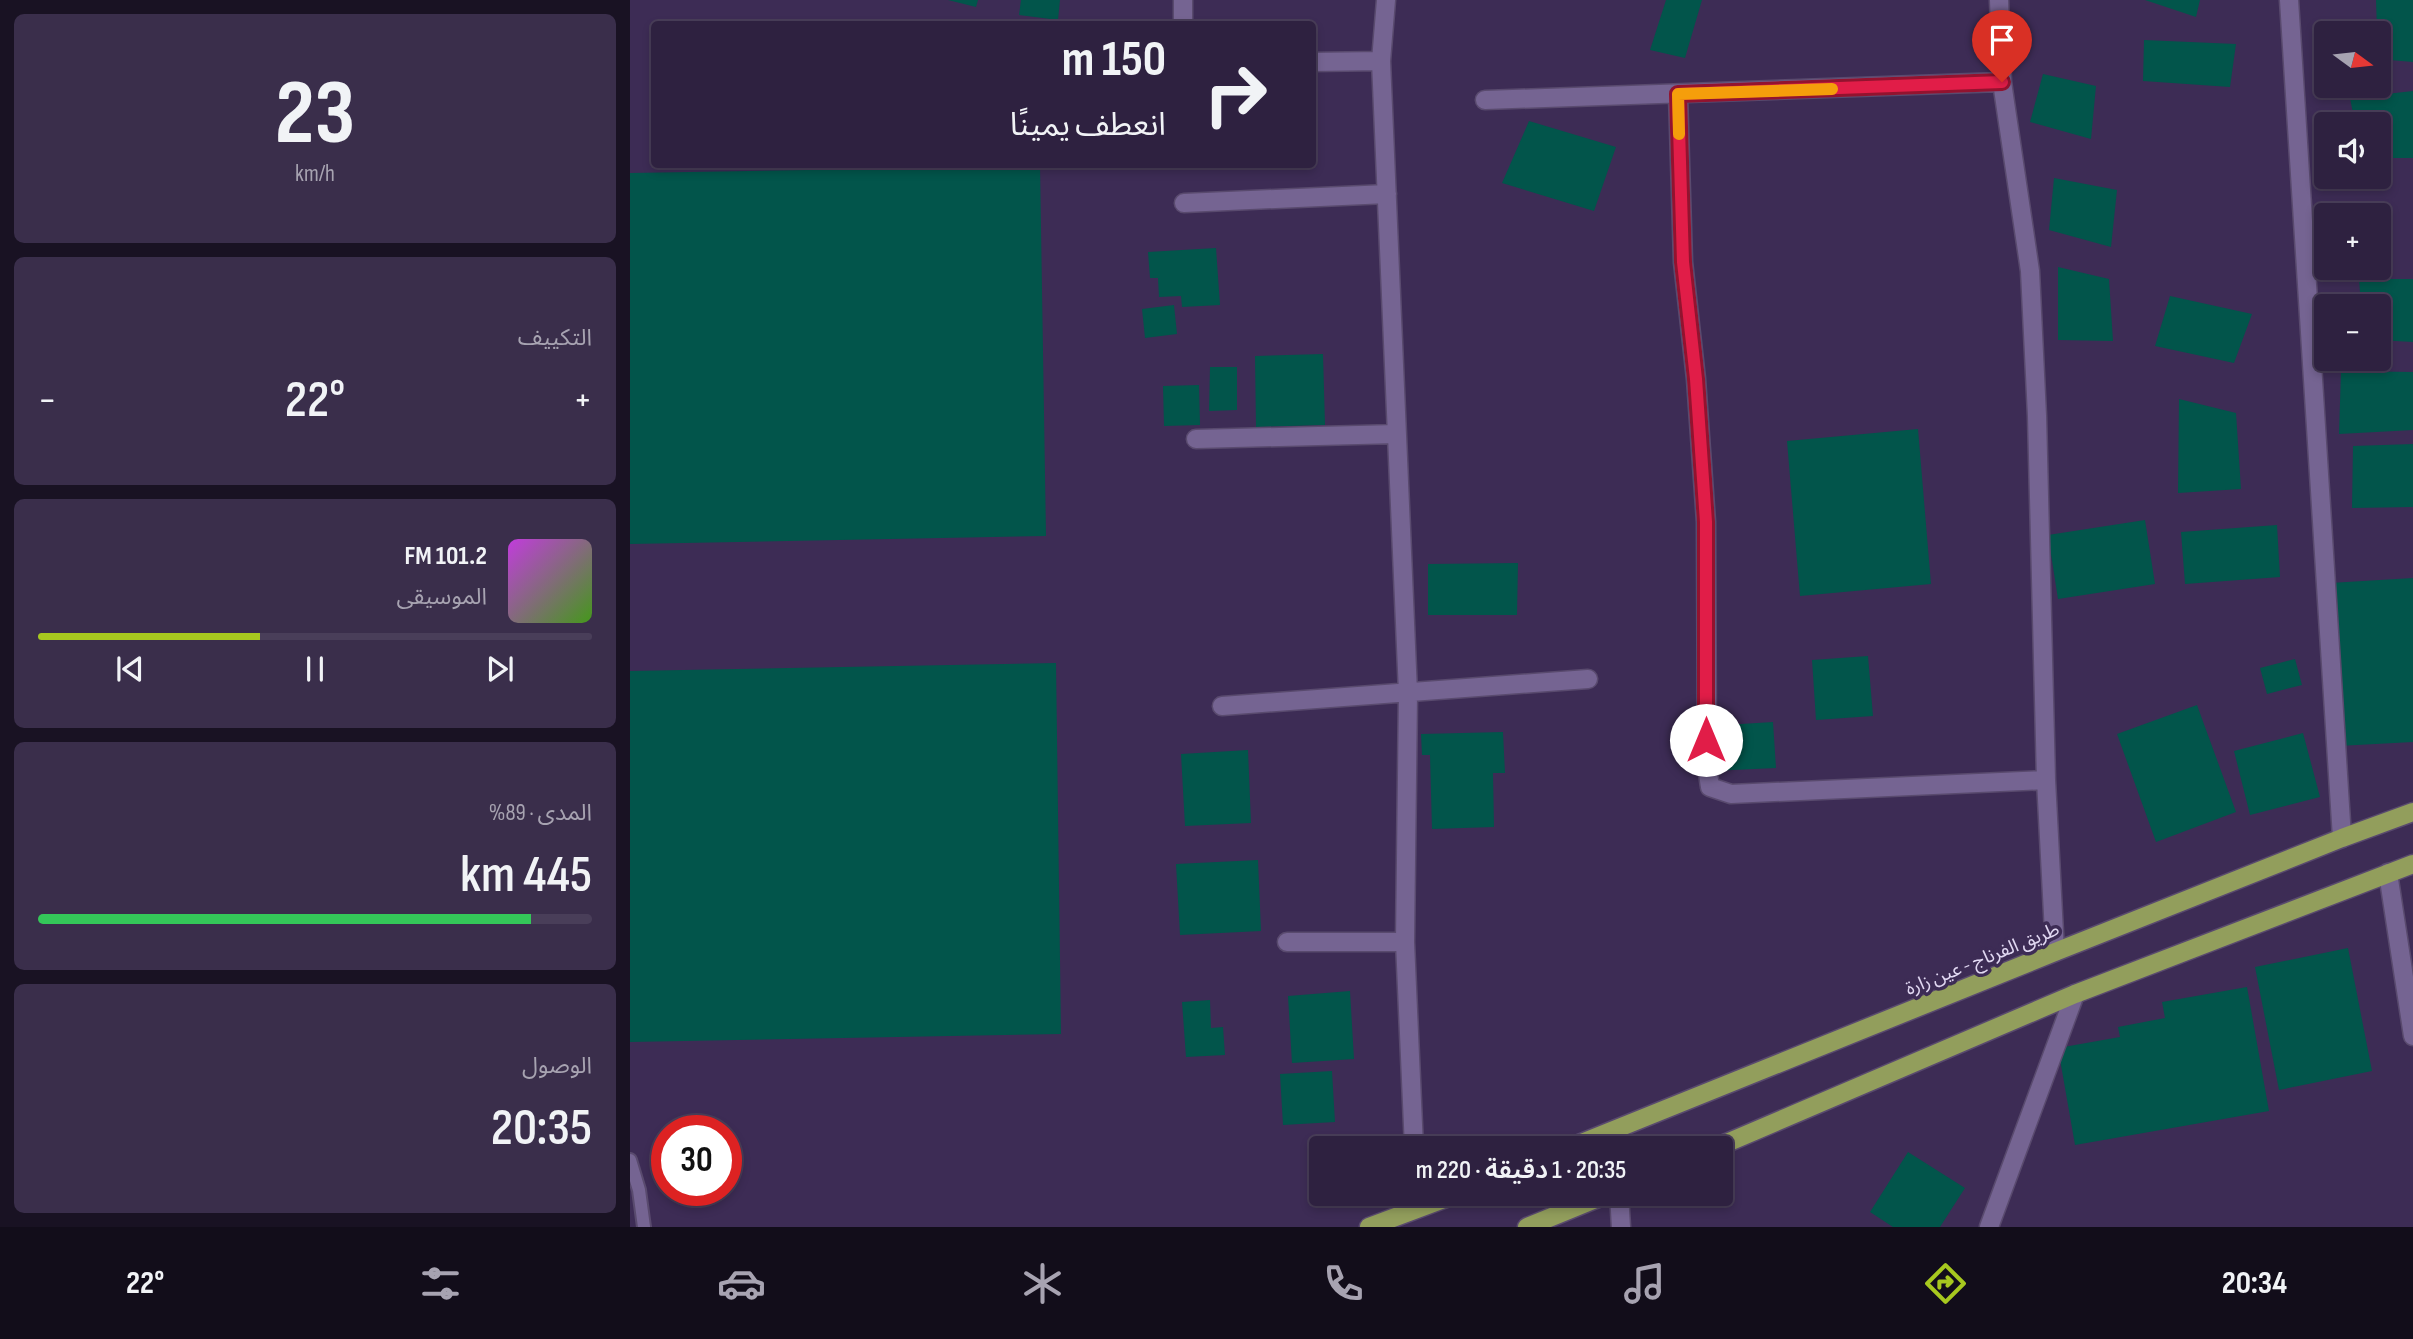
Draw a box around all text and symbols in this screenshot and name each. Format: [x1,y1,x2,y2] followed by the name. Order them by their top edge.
[1972,10,2032,82] pin
[1983,21,2021,59] icon: arrive
[2314,21,2390,98] north arrow
[2314,21,2391,371] map controls
[1062,31,1166,90] text: 150 m
[1190,49,1281,140] icon: right
[275,60,355,169] text: 23
[1010,106,1166,145] text: انعطف يمينًا
[2314,112,2391,189] button: sound
[295,160,335,188] text: km/h
[2314,203,2391,280] button: +
[2314,294,2391,371] button: −
[518,324,592,352] text: التكييف
[285,369,345,432] text: 22°
[38,378,57,423] text: −
[573,378,592,423] text: +
[404,541,487,572] text: 101.2 FM
[396,583,487,611] text: الموسيقى
[111,650,149,688] icon: previous
[296,650,334,688] icon: pause
[481,650,519,688] icon: next
[1669,703,1743,777] position arrow
[489,799,592,827] text: المدى · 89%
[460,844,592,907] text: 445 km
[1902,918,2063,1002] street label: طريق الفرناج - عين زارة
[522,1052,592,1080] text: الوصول
[491,1097,592,1160] text: 20:35
[651,1115,742,1206] speed limit sign: 30
[1416,1155,1626,1186] text: 20:35 · 1 دقيقة · 220 m
[416,1259,465,1308] icon: filters
[717,1259,766,1308] icon: car
[1018,1259,1067,1308] icon: climate
[1319,1259,1368,1308] icon: phone
[1620,1259,1669,1308] icon: music
[1921,1259,1970,1308] icon: directions
[126,1264,164,1303] text: 22°
[2222,1264,2287,1303] text: 20:34

